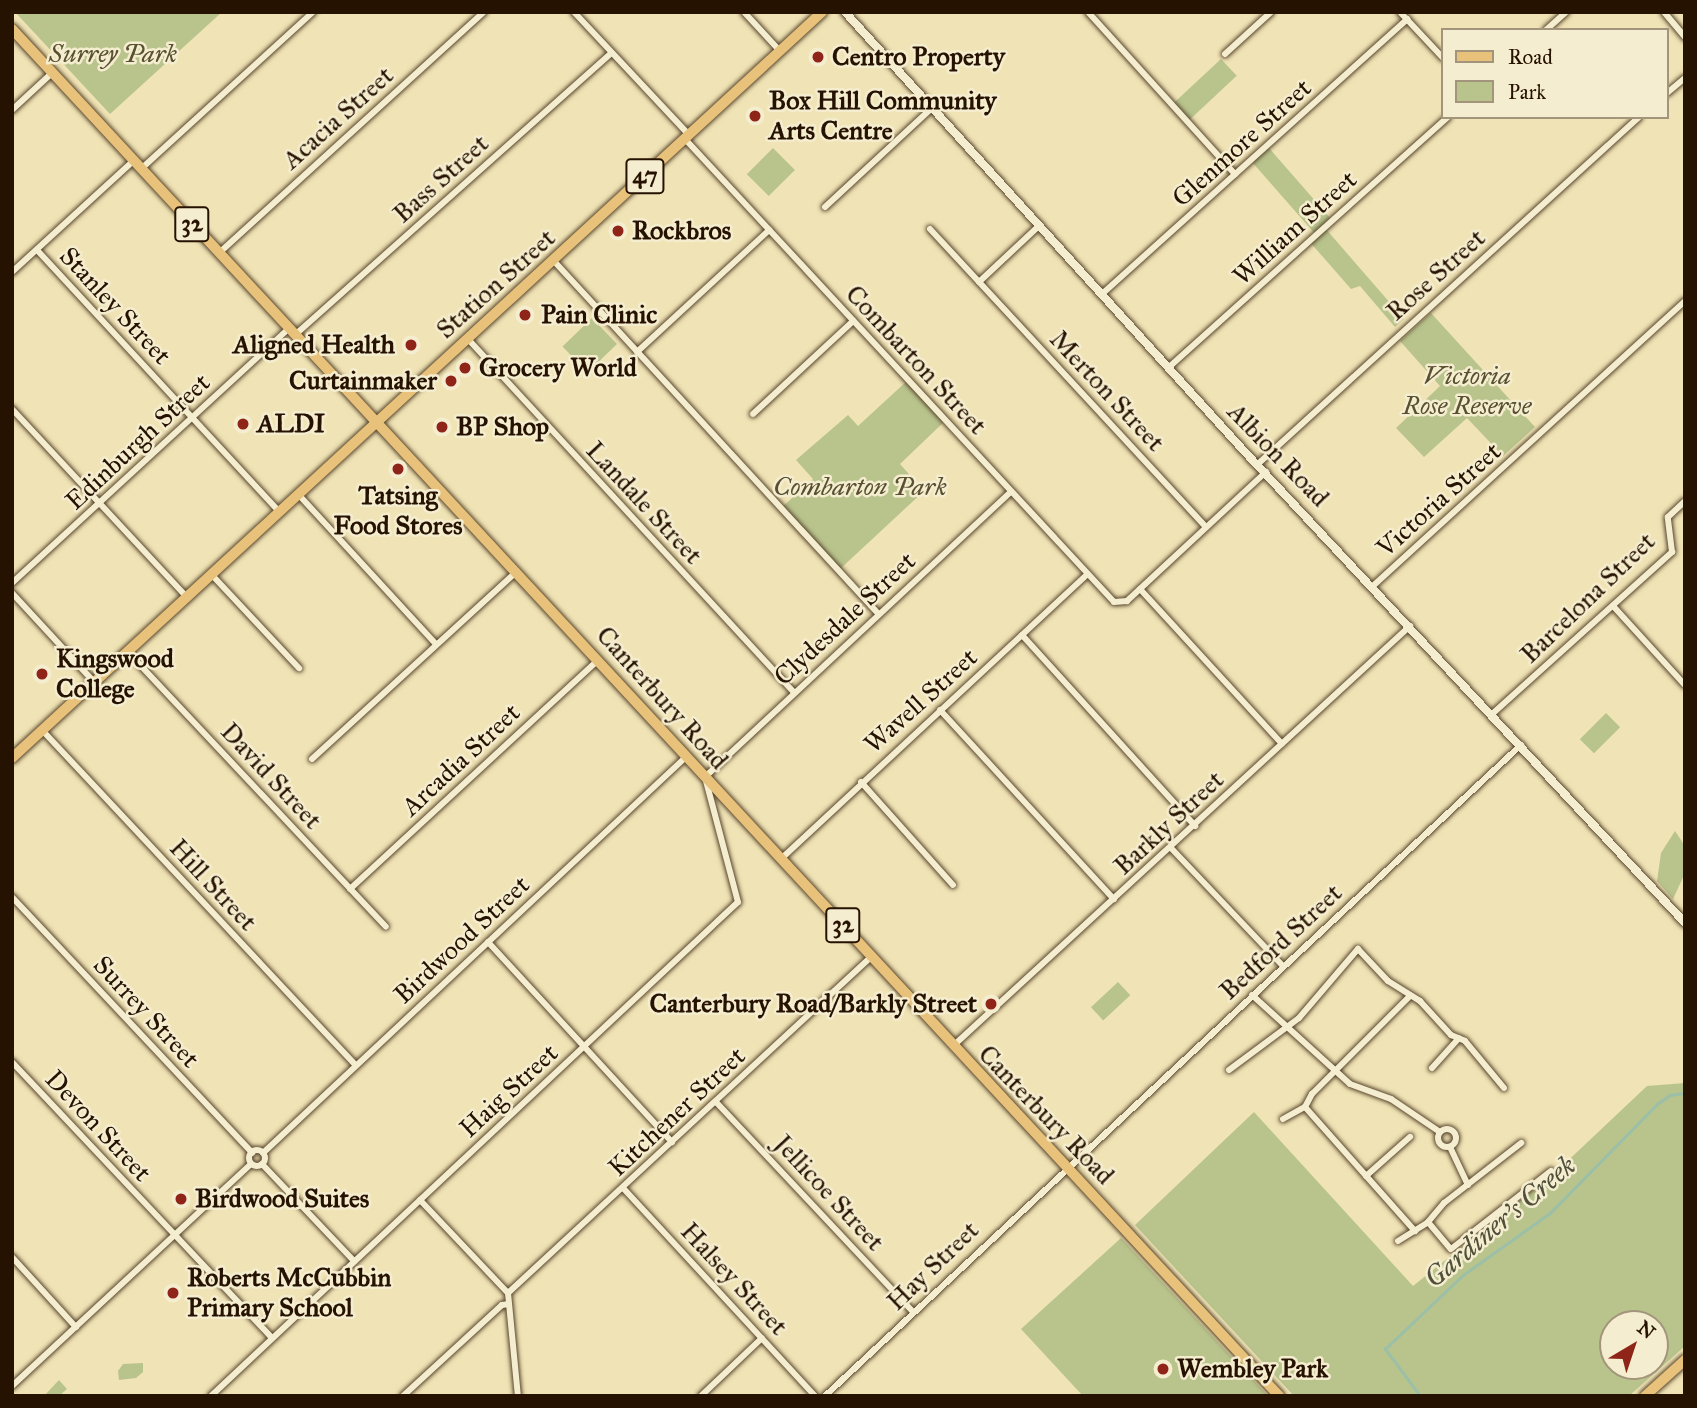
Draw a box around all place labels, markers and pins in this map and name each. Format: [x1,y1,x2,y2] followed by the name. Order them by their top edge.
[832,41,1005,73] place label: Centro Property
[810,49,826,65] marker: Centro Property
[769,85,997,146] place label: Box Hill Community Arts Centre
[747,108,763,124] marker: Box Hill Community Arts Centre
[632,215,731,247] place label: Rockbros
[610,223,626,239] marker: Rockbros
[541,299,657,331] place label: Pain Clinic
[515,305,535,325] marker: Pain Clinic
[233,329,395,361] place label: Aligned Health
[401,335,421,355] marker: Aligned Health
[479,352,637,384] place label: Grocery World
[457,360,473,376] marker: Grocery World
[289,365,437,397] place label: Curtainmaker
[443,373,459,389] marker: Curtainmaker
[257,408,325,440] place label: ALDI
[456,411,549,443] place label: BP Shop
[235,416,251,432] marker: ALDI
[434,419,450,435] marker: BP Shop
[390,461,406,477] marker: Tatsing Food Stores
[334,480,462,542] place label: Tatsing Food Stores
[56,643,174,704] place label: Kingswood College
[34,666,50,682] marker: Kingswood College
[649,988,977,1020] place label: Canterbury Road/Barkly Street
[983,996,999,1012] marker: Canterbury Road/Barkly Street
[195,1183,369,1215] place label: Birdwood Suites
[173,1191,189,1207] marker: Birdwood Suites
[187,1262,391,1324] place label: Roberts McCubbin Primary School
[165,1285,181,1301] marker: Roberts McCubbin Primary School
[1177,1353,1328,1385] place label: Wembley Park
[1155,1361,1171,1377] marker: Wembley Park

